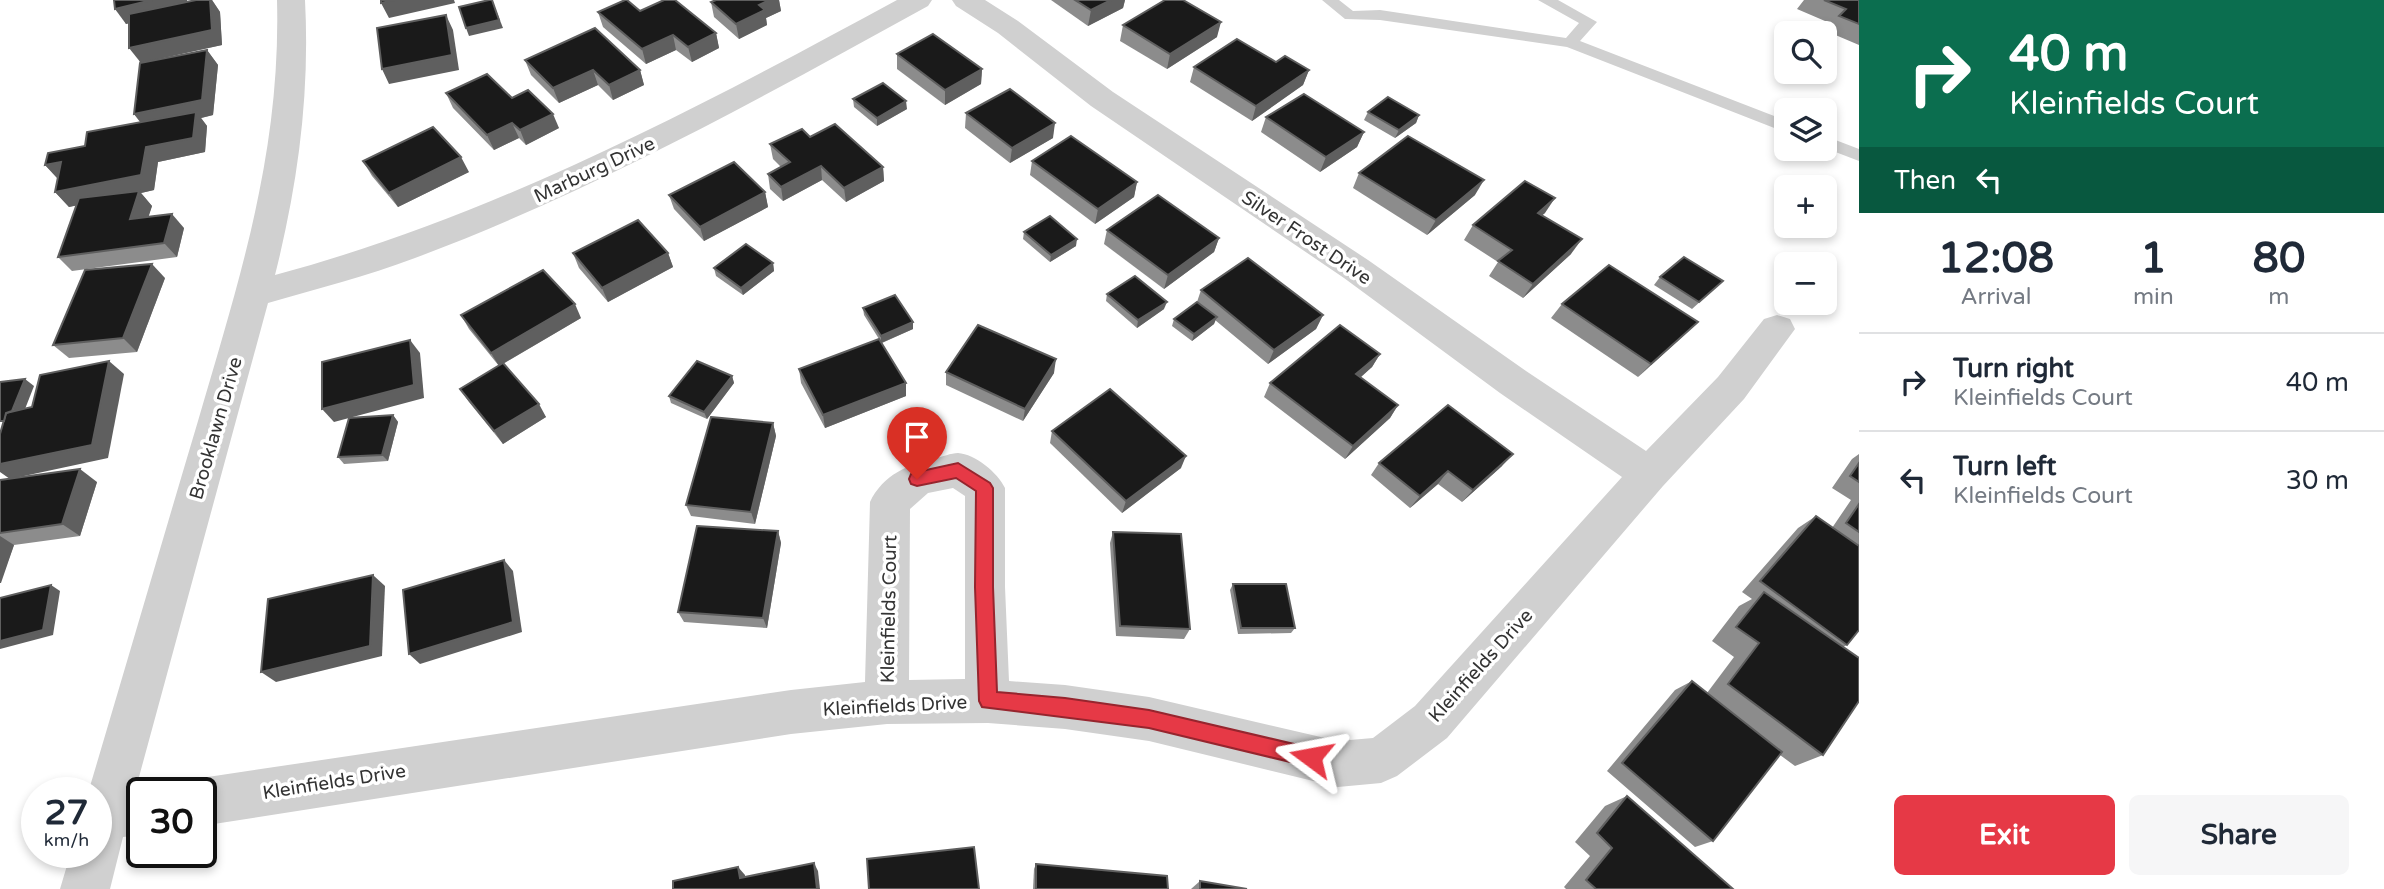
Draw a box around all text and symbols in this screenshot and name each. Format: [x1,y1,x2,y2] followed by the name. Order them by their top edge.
[1774,21,1837,315] map controls
[1774,21,1837,84] button: search
[2009,25,2128,84] text: 40 m
[1894,28,1985,119] icon: right
[2009,85,2259,123] text: Kleinfields Court
[1774,98,1837,161] button: layers
[531,132,658,207] street label: Marburg Drive
[1970,161,2008,199] icon: left
[1894,165,1956,196] text: Then
[1774,175,1837,238] button: +
[1237,186,1375,289] street label: Silver Frost Drive
[1938,233,2054,284] text: 12:08
[2140,233,2167,284] text: 1
[2253,233,2305,284] text: 80
[1774,252,1837,315] button: −
[1960,283,2031,311] text: Arrival
[2133,283,2174,311] text: min
[2268,283,2289,311] text: m
[1953,353,2074,384] text: Turn right
[185,355,247,502] street label: Brooklawn Drive
[1894,363,1932,401] icon: right
[2286,367,2349,398] text: 40 m
[1953,384,2133,412] text: Kleinfields Court
[887,407,947,479] pin
[898,418,936,456] icon: arrive
[1953,451,2056,482] text: Turn left
[1894,461,1932,499] icon: left
[2286,465,2349,496] text: 30 m
[1953,482,2133,510] text: Kleinfields Court
[877,535,901,683] street label: Kleinfields Court
[1424,605,1537,727] street label: Kleinfields Drive
[822,691,968,721] street label: Kleinfields Drive
[1274,720,1348,794] position arrow
[261,760,407,804] street label: Kleinfields Drive
[126,777,217,868] speed limit sign: 30
[45,792,88,834] text: 27
[1894,795,2115,875] button: Exit
[2129,795,2349,875] button: Share
[44,829,89,851] text: km/h

